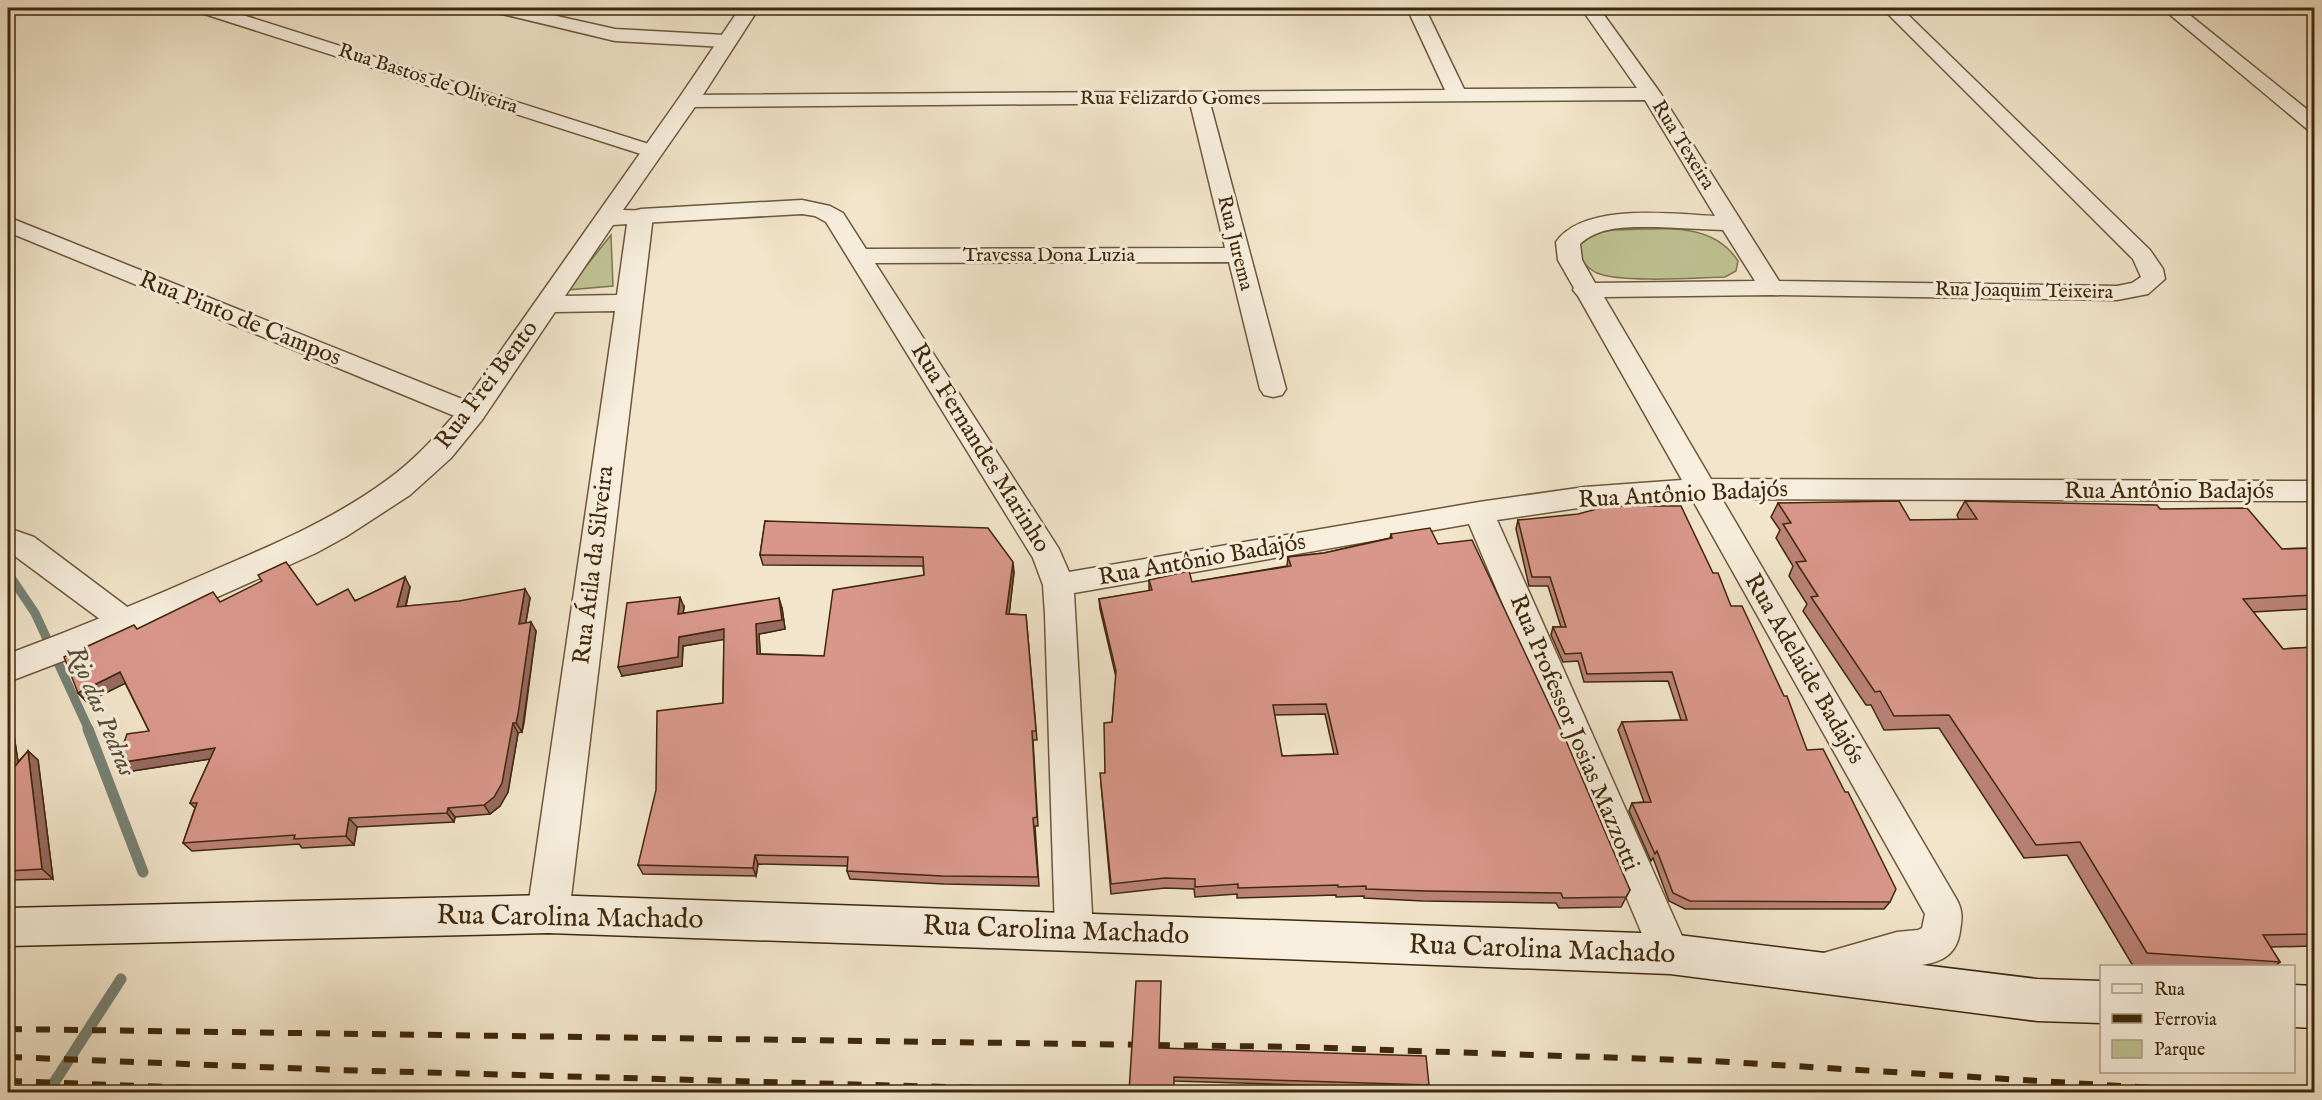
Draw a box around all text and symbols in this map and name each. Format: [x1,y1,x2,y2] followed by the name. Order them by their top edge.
[335,38,521,120] street label: Rua Bastos de Oliveira
[1080,86,1260,111] street label: Rua Felizardo Gomes
[1646,96,1720,195] street label: Rua Texeira
[1211,193,1259,293] street label: Rua Jurema
[963,243,1135,268] street label: Travessa Dona Luzia
[134,264,346,374] street label: Rua Pinto de Campos
[1935,277,2114,305] street label: Rua Joaquim Teixeira
[428,314,546,456] street label: Rua Frei Bento
[903,338,1057,558] street label: Rua Fernandes Marinho
[566,463,622,666] street label: Rua Átila da Silveira
[1577,474,1789,516] street label: Rua Antônio Badajós
[2064,476,2274,507] street label: Rua Antônio Badajós
[1096,527,1308,593] street label: Rua Antônio Badajós
[1737,568,1871,770] street label: Rua Adelaide Badajós
[1502,590,1646,876] street label: Rua Professor Josias Mazzotti
[59,641,144,782] water label: Rio das Pedras
[436,898,704,938] street label: Rua Carolina Machado
[922,909,1190,953] street label: Rua Carolina Machado
[1408,928,1676,972] street label: Rua Carolina Machado
[2100,965,2295,1073] legend
[2154,979,2185,1002] text: Rua
[2154,1009,2217,1032] text: Ferrovia
[2154,1039,2205,1062] text: Parque

